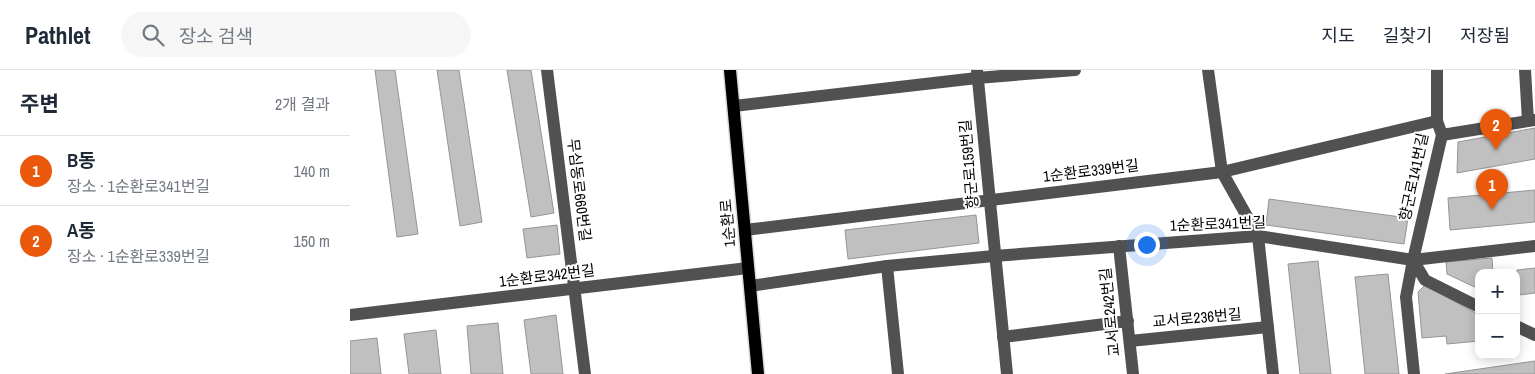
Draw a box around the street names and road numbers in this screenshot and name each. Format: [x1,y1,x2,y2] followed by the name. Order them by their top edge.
[954,119,983,210] street label: 향군로159번길
[1394,131,1433,223] street label: 향군로141번길
[563,137,596,242] street label: 무심동로660번길
[1042,154,1140,187] street label: 1순환로339번길
[715,198,740,248] street label: 1순환로
[1169,211,1267,236] street label: 1순환로341번길
[498,259,596,292] street label: 1순환로342번길
[1094,266,1125,358] street label: 교서로242번길
[1151,303,1242,332] street label: 교서로236번길

